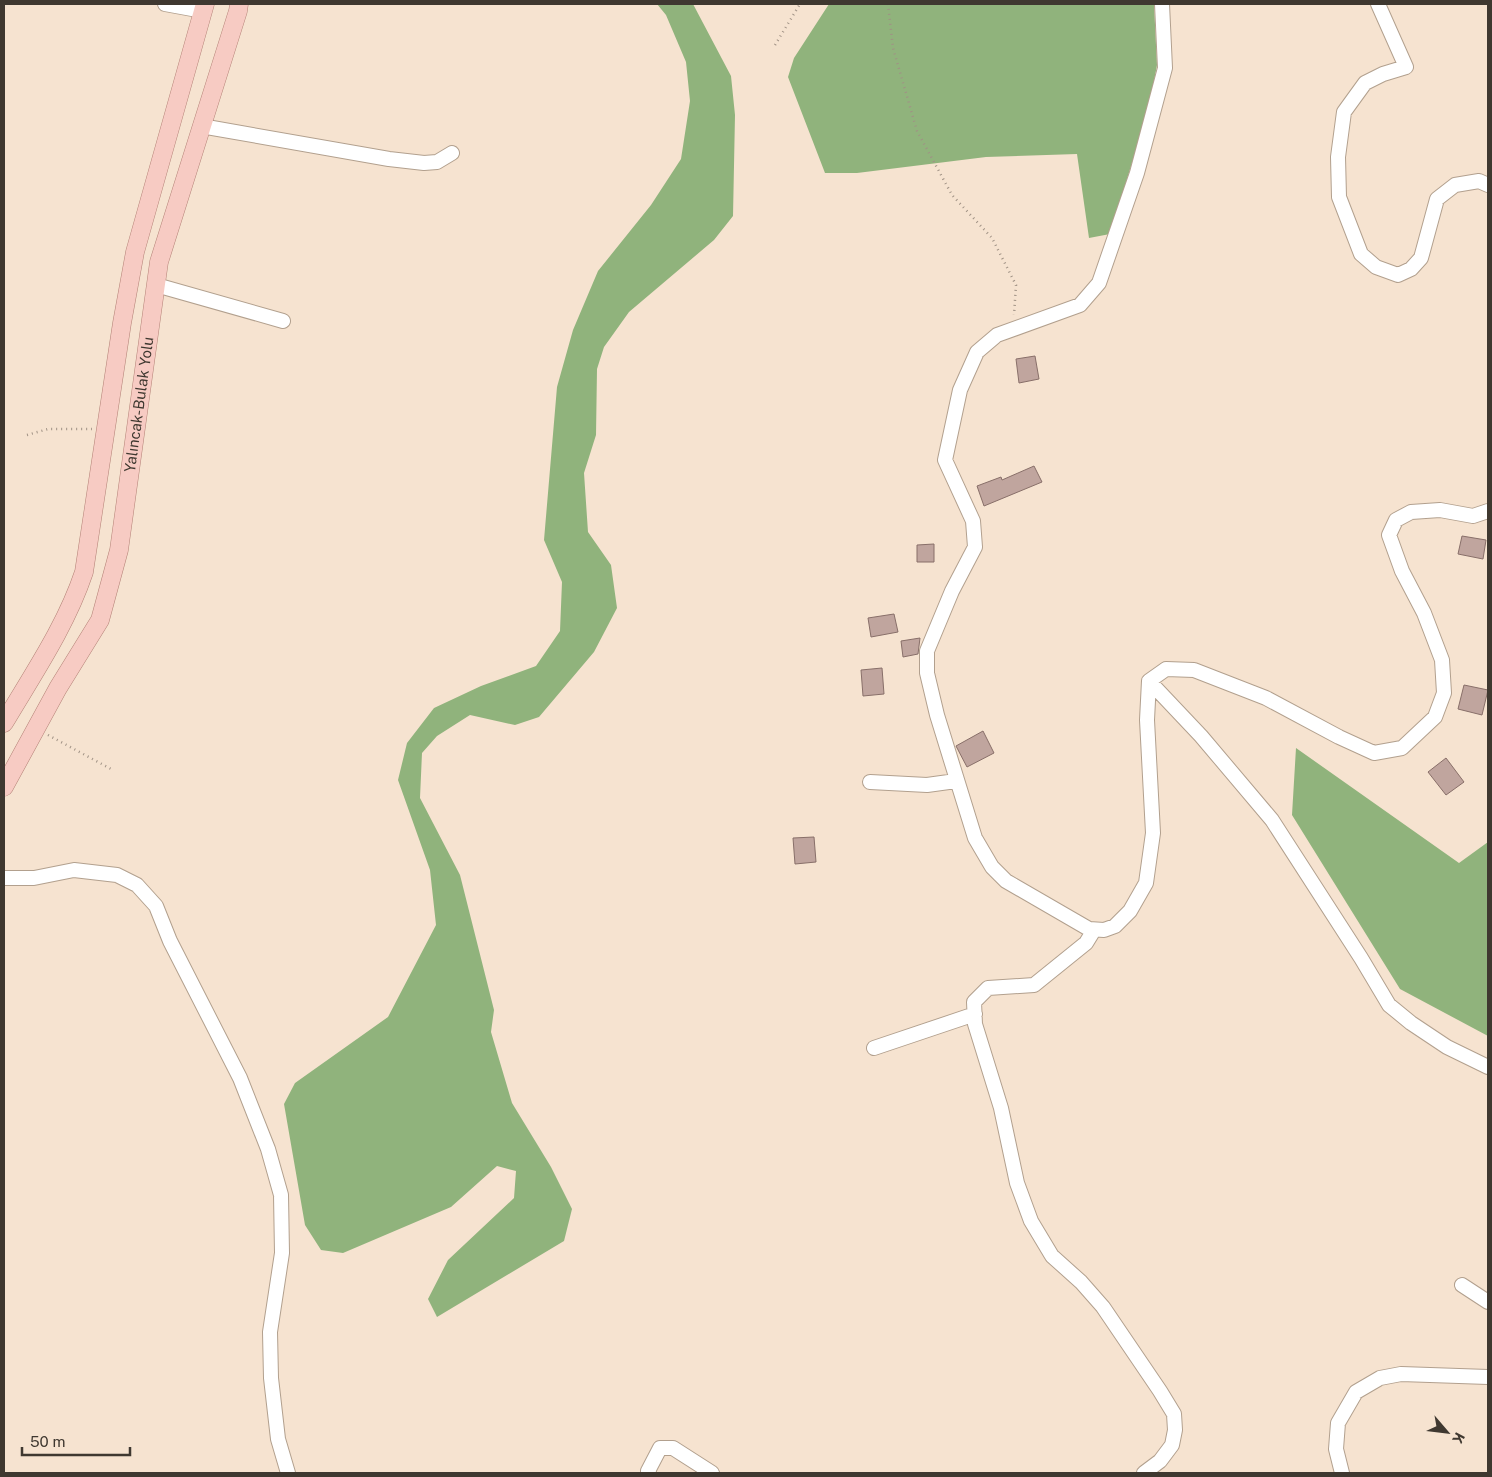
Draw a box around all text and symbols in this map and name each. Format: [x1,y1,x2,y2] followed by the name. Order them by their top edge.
[121,336,157,473] street label: Yalıncak-Bulak Yolu
[1422,1407,1472,1457] north arrow
[22,1424,130,1456] scale bar
[1449,1430,1468,1446] text: K
[30,1433,65,1450] text: 50 m

